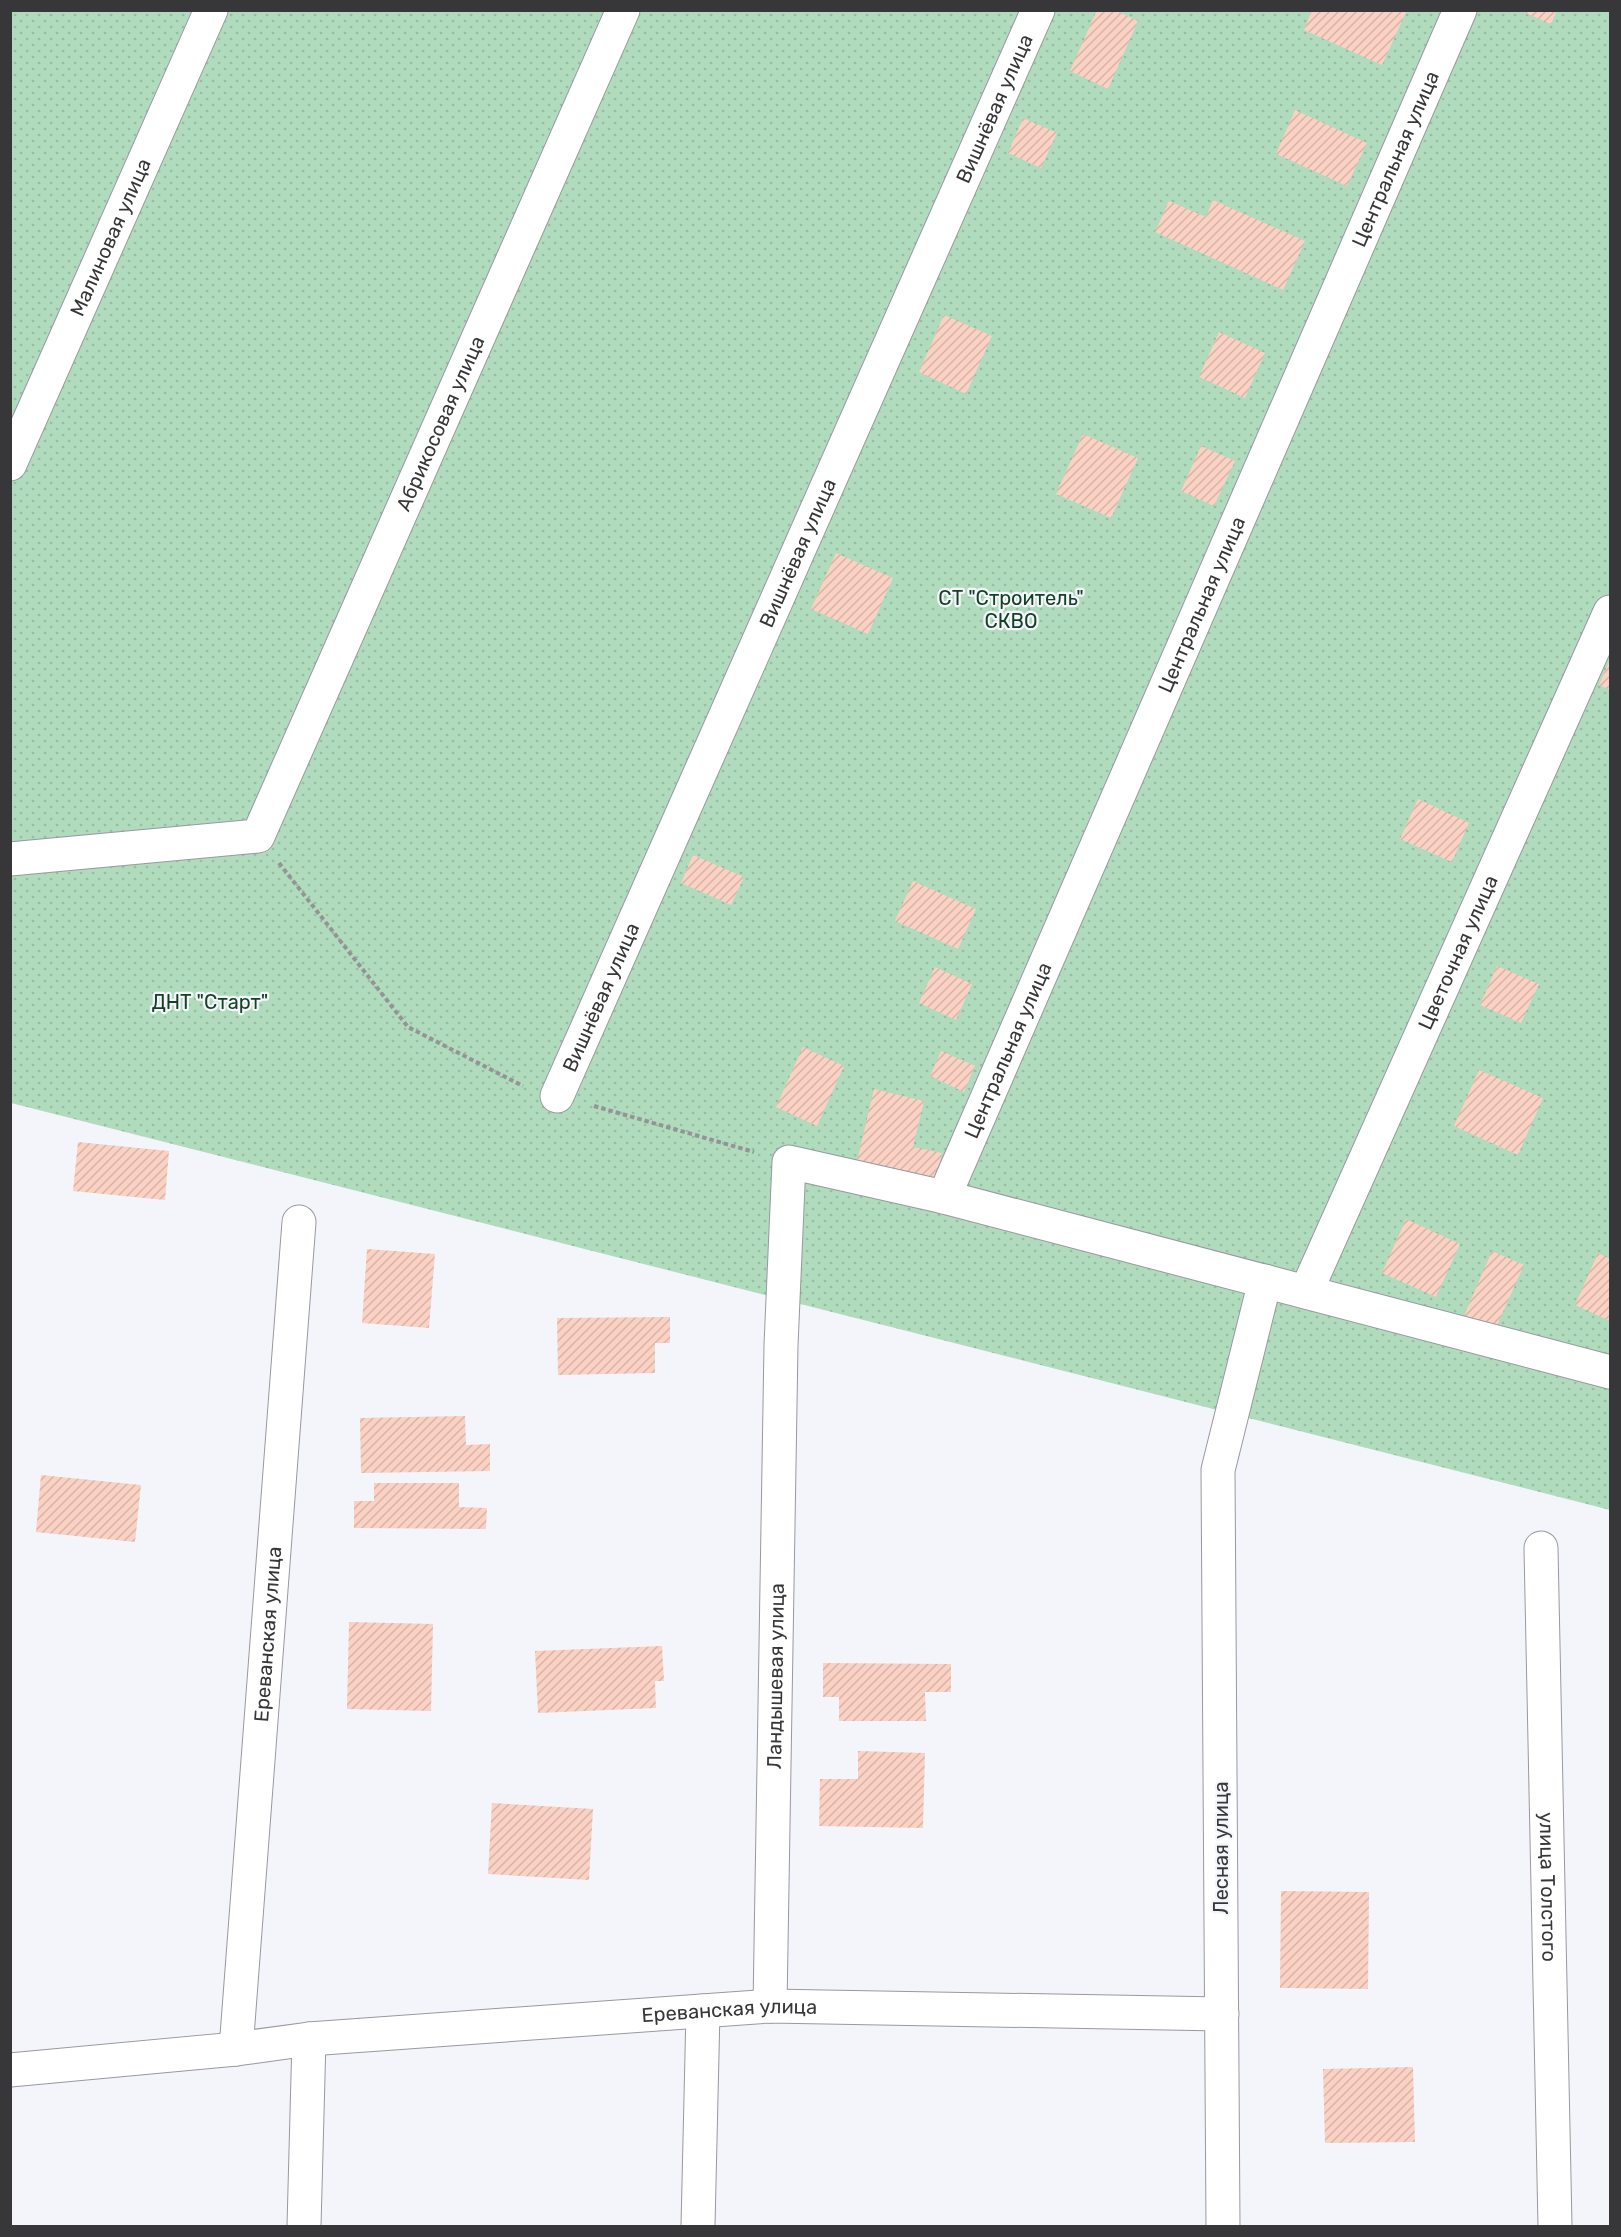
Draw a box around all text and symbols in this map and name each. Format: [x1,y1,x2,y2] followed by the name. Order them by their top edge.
[951,30,1038,187] street label: Вишнёвая улица
[1347,67,1444,251] street label: Центральная улица
[65,155,156,320] street label: Малиновая улица
[391,332,489,515] street label: Абрикосовая улица
[754,475,841,631] street label: Вишнёвая улица
[1153,513,1250,696] street label: Центральная улица
[938,586,1084,633] park label: СТ "Строитель" СКВО
[1413,872,1503,1033] street label: Цветочная улица
[557,919,644,1075] street label: Вишнёвая улица
[959,959,1057,1142] street label: Центральная улица
[152,990,268,1014] park label: ДНТ "Старт"
[249,1546,286,1723] street label: Ереванская улица
[762,1583,789,1769] street label: Ландышевая улица
[1209,1782,1233,1914] street label: Лесная улица
[1534,1812,1562,1962] street label: улица Толстого
[641,1994,817,2027] street label: Ереванская улица

